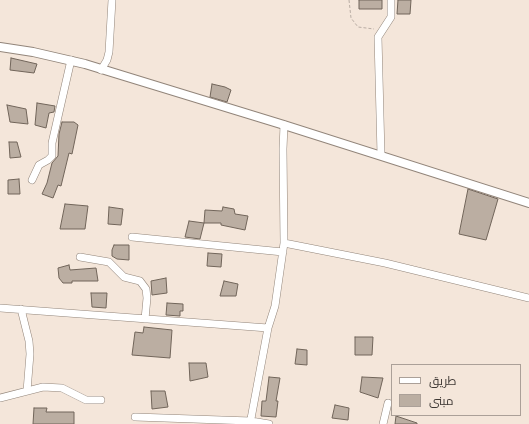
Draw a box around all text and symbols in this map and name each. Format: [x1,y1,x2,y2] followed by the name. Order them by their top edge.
[391,364,521,416] legend
[429,374,456,388] text: طريق
[429,394,454,408] text: مبنى

